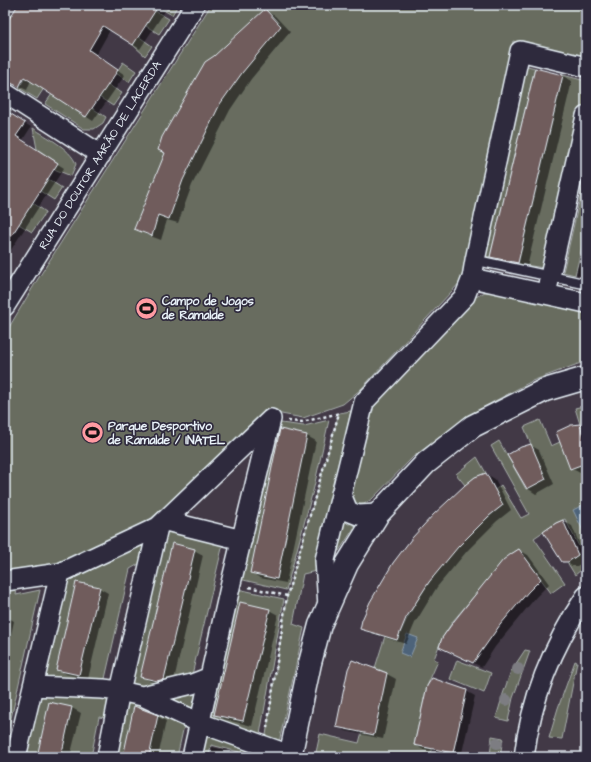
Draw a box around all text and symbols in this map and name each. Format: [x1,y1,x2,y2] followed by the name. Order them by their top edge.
[35,57,166,253] street label: RUA DO DOUTOR AARÃO DE LACERDA
[161,293,254,324] place label: Campo de Jogos de Ramalde
[133,295,159,321] sports icon: Campo de Jogos de Ramalde
[107,418,226,449] place label: Parque Desportivo de Ramalde / INATEL
[80,420,106,446] sports icon: Parque Desportivo de Ramalde / INATEL

